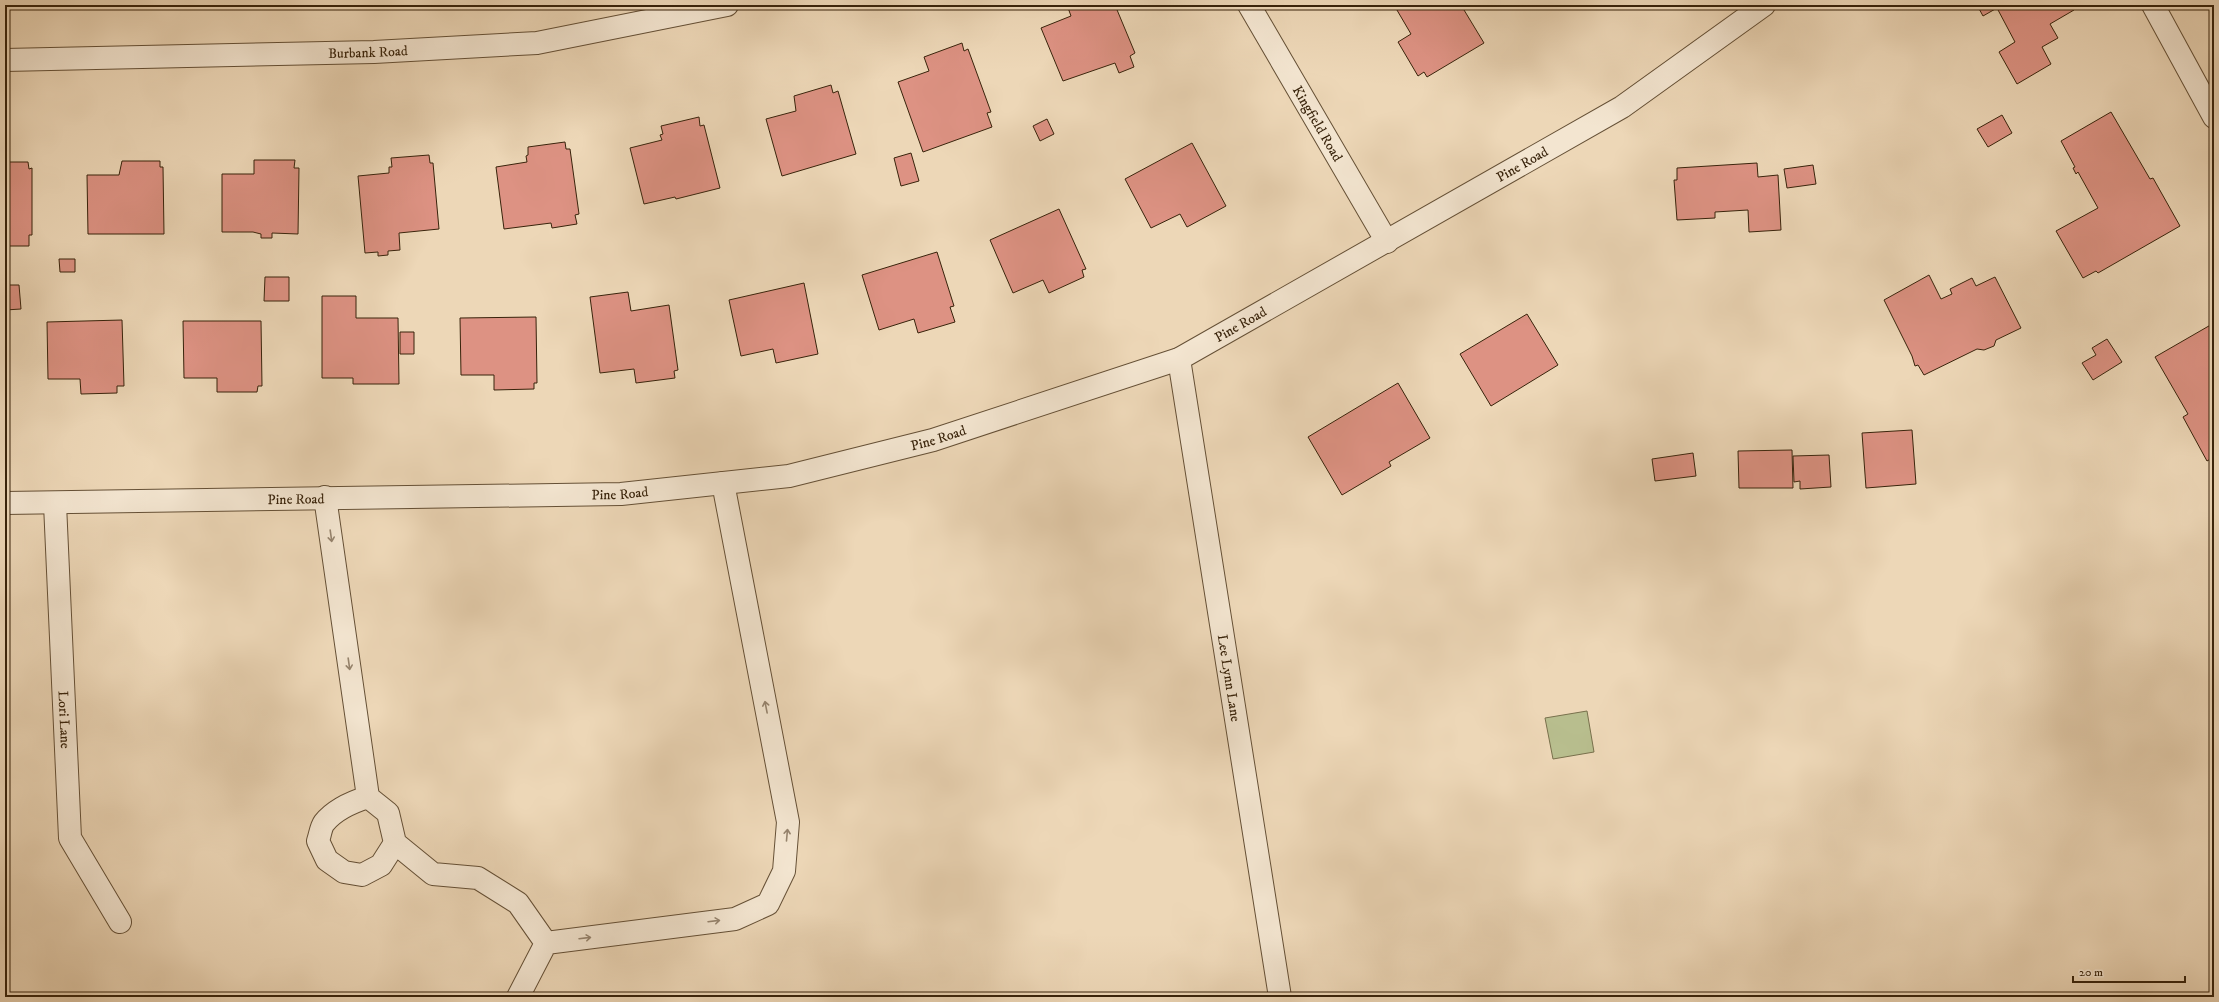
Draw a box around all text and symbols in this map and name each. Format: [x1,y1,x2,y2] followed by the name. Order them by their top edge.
[328,42,408,63] street label: Burbank Road
[1288,83,1346,165] street label: Kingfield Road
[1493,143,1552,187] street label: Pine Road
[1212,303,1270,347] street label: Pine Road
[909,422,968,455] street label: Pine Road
[591,483,649,504] street label: Pine Road
[267,490,325,509] street label: Pine Road
[327,529,335,542] one-way arrow
[1213,633,1244,723] street label: Lee Lynn Lane
[345,657,353,670] one-way arrow
[53,691,74,749] street label: Lori Lane
[762,701,770,714] one-way arrow
[783,829,791,842] one-way arrow
[707,918,720,925] one-way arrow
[578,934,591,942] one-way arrow
[2073,958,2185,984] scale bar
[2079,965,2103,980] text: 20 m

